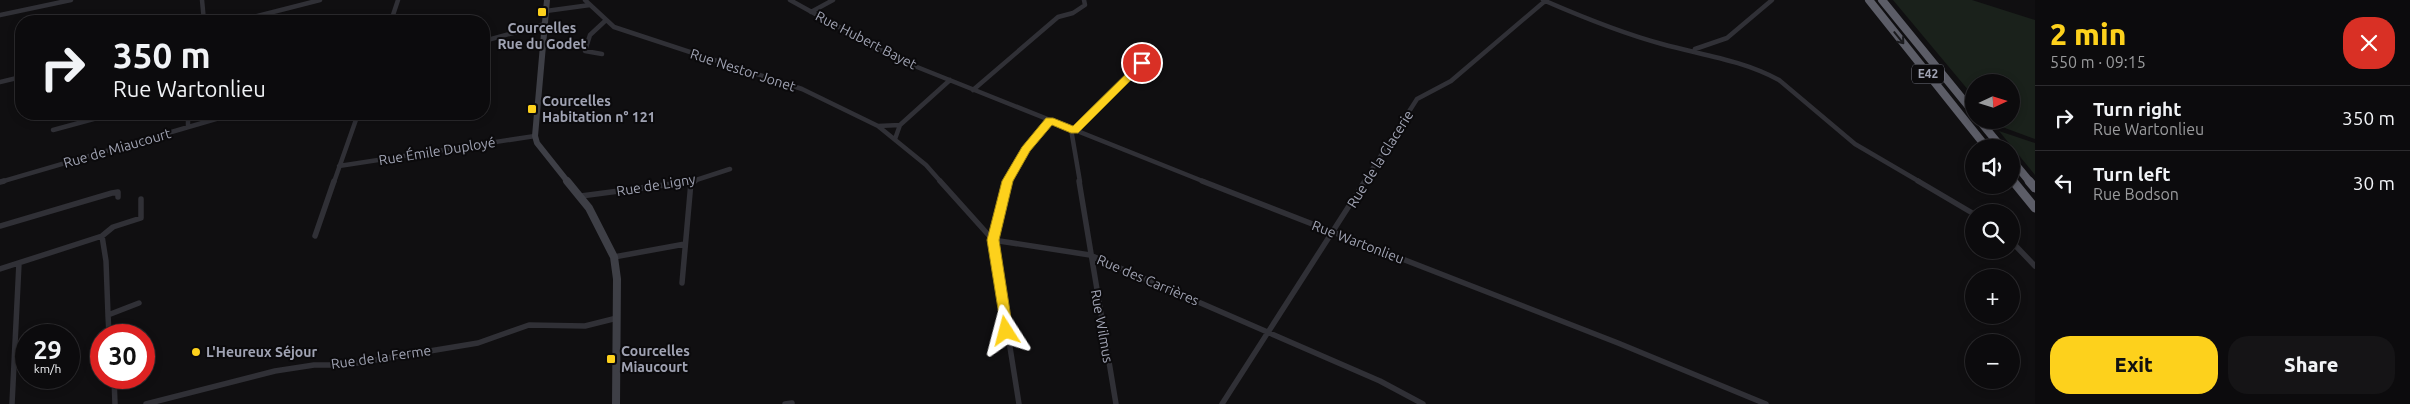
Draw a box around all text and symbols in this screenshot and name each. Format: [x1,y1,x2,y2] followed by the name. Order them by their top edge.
[536,6,548,18] marker: Courcelles Rue du Godet
[813,8,920,73] street label: Rue Hubert Bayet
[2050,17,2126,51] text: 2 min
[2343,17,2395,69] button: close
[497,20,587,52] place label: Courcelles Rue du Godet
[1894,31,1905,44] one-way arrow
[30,35,95,100] icon: right
[113,35,211,75] text: 350 m
[1121,42,1163,84] pin
[688,45,798,95] street label: Rue Nestor Jonet
[1128,49,1156,77] icon: arrive
[2050,53,2146,71] text: 550 m · 09:15
[1912,64,1944,84] road number: E42
[1965,74,2020,129] north arrow
[1965,74,2020,389] map controls
[113,76,266,101] text: Rue Wartonlieu
[542,93,655,125] place label: Courcelles Habitation n° 121
[2093,98,2181,120] text: Turn right
[526,103,538,115] marker: Courcelles Habitation n° 121
[2050,104,2078,132] icon: right
[1344,107,1416,211] street label: Rue de la Glacerie
[2342,107,2395,129] text: 350 m
[2093,120,2204,138] text: Rue Wartonlieu
[61,125,173,171] street label: Rue de Miaucourt
[377,133,496,168] street label: Rue Émile Duployé
[1965,139,2020,194] button: sound
[2093,163,2171,185] text: Turn left
[2050,169,2078,197] icon: left
[615,171,697,199] street label: Rue de Ligny
[2353,172,2395,194] text: 30 m
[2093,185,2179,203] text: Rue Bodson
[1965,204,2020,259] button: search
[1310,217,1406,267] street label: Rue Wartonlieu
[1094,251,1202,309] street label: Rue des Carrières
[1965,269,2020,324] button: +
[1088,288,1116,364] street label: Rue Wilmus
[979,304,1031,356] position arrow
[90,324,155,389] speed limit sign: 30
[1965,334,2020,389] button: −
[33,336,62,364] text: 29
[2050,336,2218,394] button: Exit
[2228,336,2395,394] button: Share
[330,342,432,372] street label: Rue de la Ferme
[621,343,690,375] place label: Courcelles Miaucourt
[206,344,317,360] place label: L'Heureux Séjour
[190,346,202,358] marker: L'Heureux Séjour
[605,353,617,365] marker: Courcelles Miaucourt
[34,362,61,375] text: km/h

